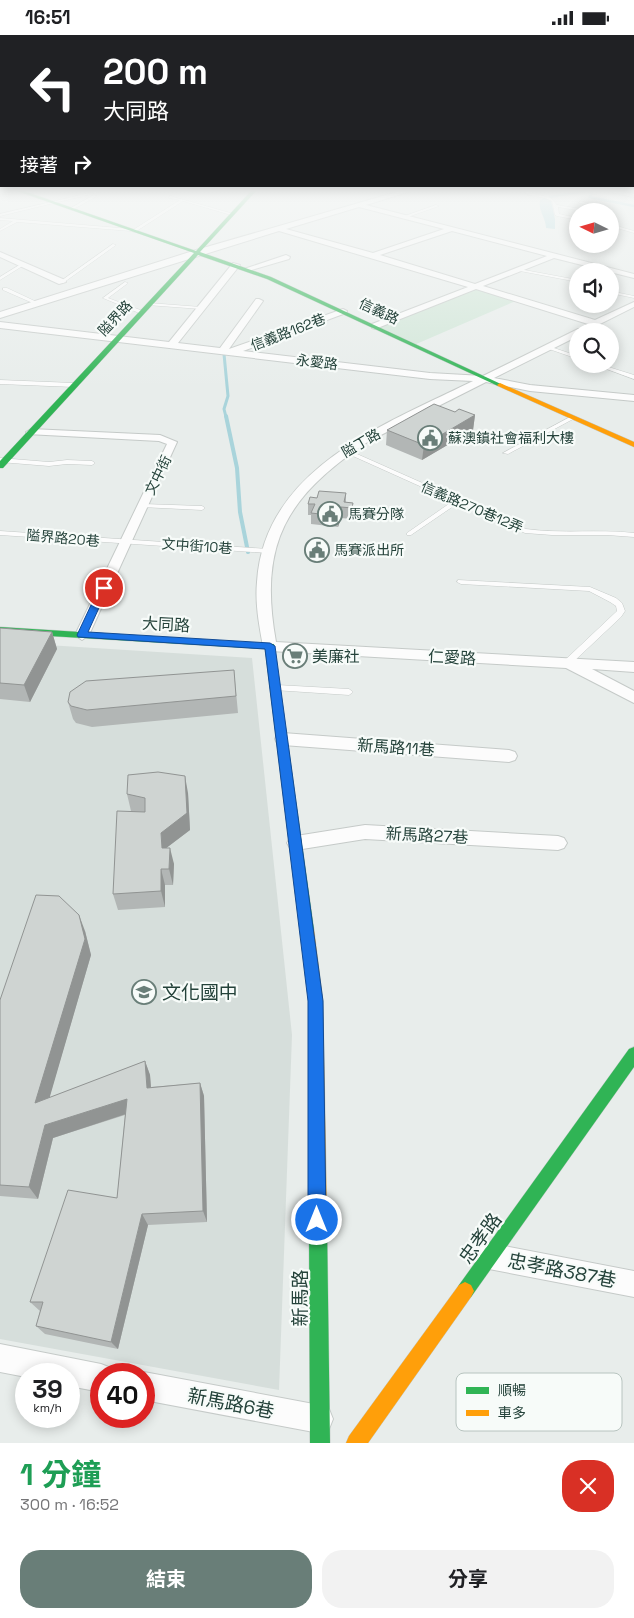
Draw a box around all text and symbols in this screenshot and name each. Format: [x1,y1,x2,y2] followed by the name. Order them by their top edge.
[25,5,71,30] text: 16:51
[103,50,208,94] text: 200 m
[20,55,85,120] icon: left
[103,97,169,125] text: 大同路
[68,150,96,178] icon: right
[20,153,58,178] text: 接著
[569,203,619,253] north arrow
[569,203,619,373] map controls
[569,263,619,313] button: sound
[356,294,402,328] street label: 信義路
[94,297,136,339] street label: 隘界路
[248,309,328,355] street label: 信義路162巷
[569,323,619,373] button: search
[295,351,339,373] street label: 永愛路
[338,425,384,461] street label: 隘丁路
[417,425,443,451] public building icon: 蘇澳鎮社會福利大樓
[448,429,574,447] place label: 蘇澳鎮社會福利大樓
[141,452,175,498] street label: 文中街
[418,477,526,537] street label: 信義路270巷12弄
[317,501,343,527] public building icon: 馬賽分隊
[348,505,404,523] place label: 馬賽分隊
[26,526,100,550] street label: 隘界路20巷
[161,535,233,557] street label: 文中街10巷
[304,537,330,563] public building icon: 馬賽派出所
[334,541,404,559] place label: 馬賽派出所
[83,567,125,609] pin
[90,574,118,602] icon: arrive
[141,613,190,636] street label: 大同路
[282,643,308,669] supermarket icon: 美廉社
[312,646,360,667] place label: 美廉社
[427,646,476,669] street label: 仁愛路
[357,734,435,761] street label: 新馬路11巷
[385,823,469,848] street label: 新馬路27巷
[131,979,157,1005] school or university icon: 文化國中
[162,980,238,1005] place label: 文化國中
[290,1193,342,1245] position arrow
[454,1208,507,1269] street label: 忠孝路
[506,1248,618,1293] street label: 忠孝路387巷
[288,1269,313,1327] street label: 新馬路
[90,1363,155,1428] speed limit sign: 40
[32,1373,63,1405] text: 39
[456,1373,622,1431] legend
[498,1381,526,1399] text: 順暢
[186,1383,276,1424] street label: 新馬路6巷
[33,1400,62,1416] text: km/h
[498,1404,526,1422] text: 車多
[20,1455,101,1494] text: 1 分鐘
[562,1460,614,1512] button: close
[20,1494,119,1515] text: 300 m · 16:52
[20,1550,312,1608] button: 結束
[322,1550,614,1608] button: 分享

